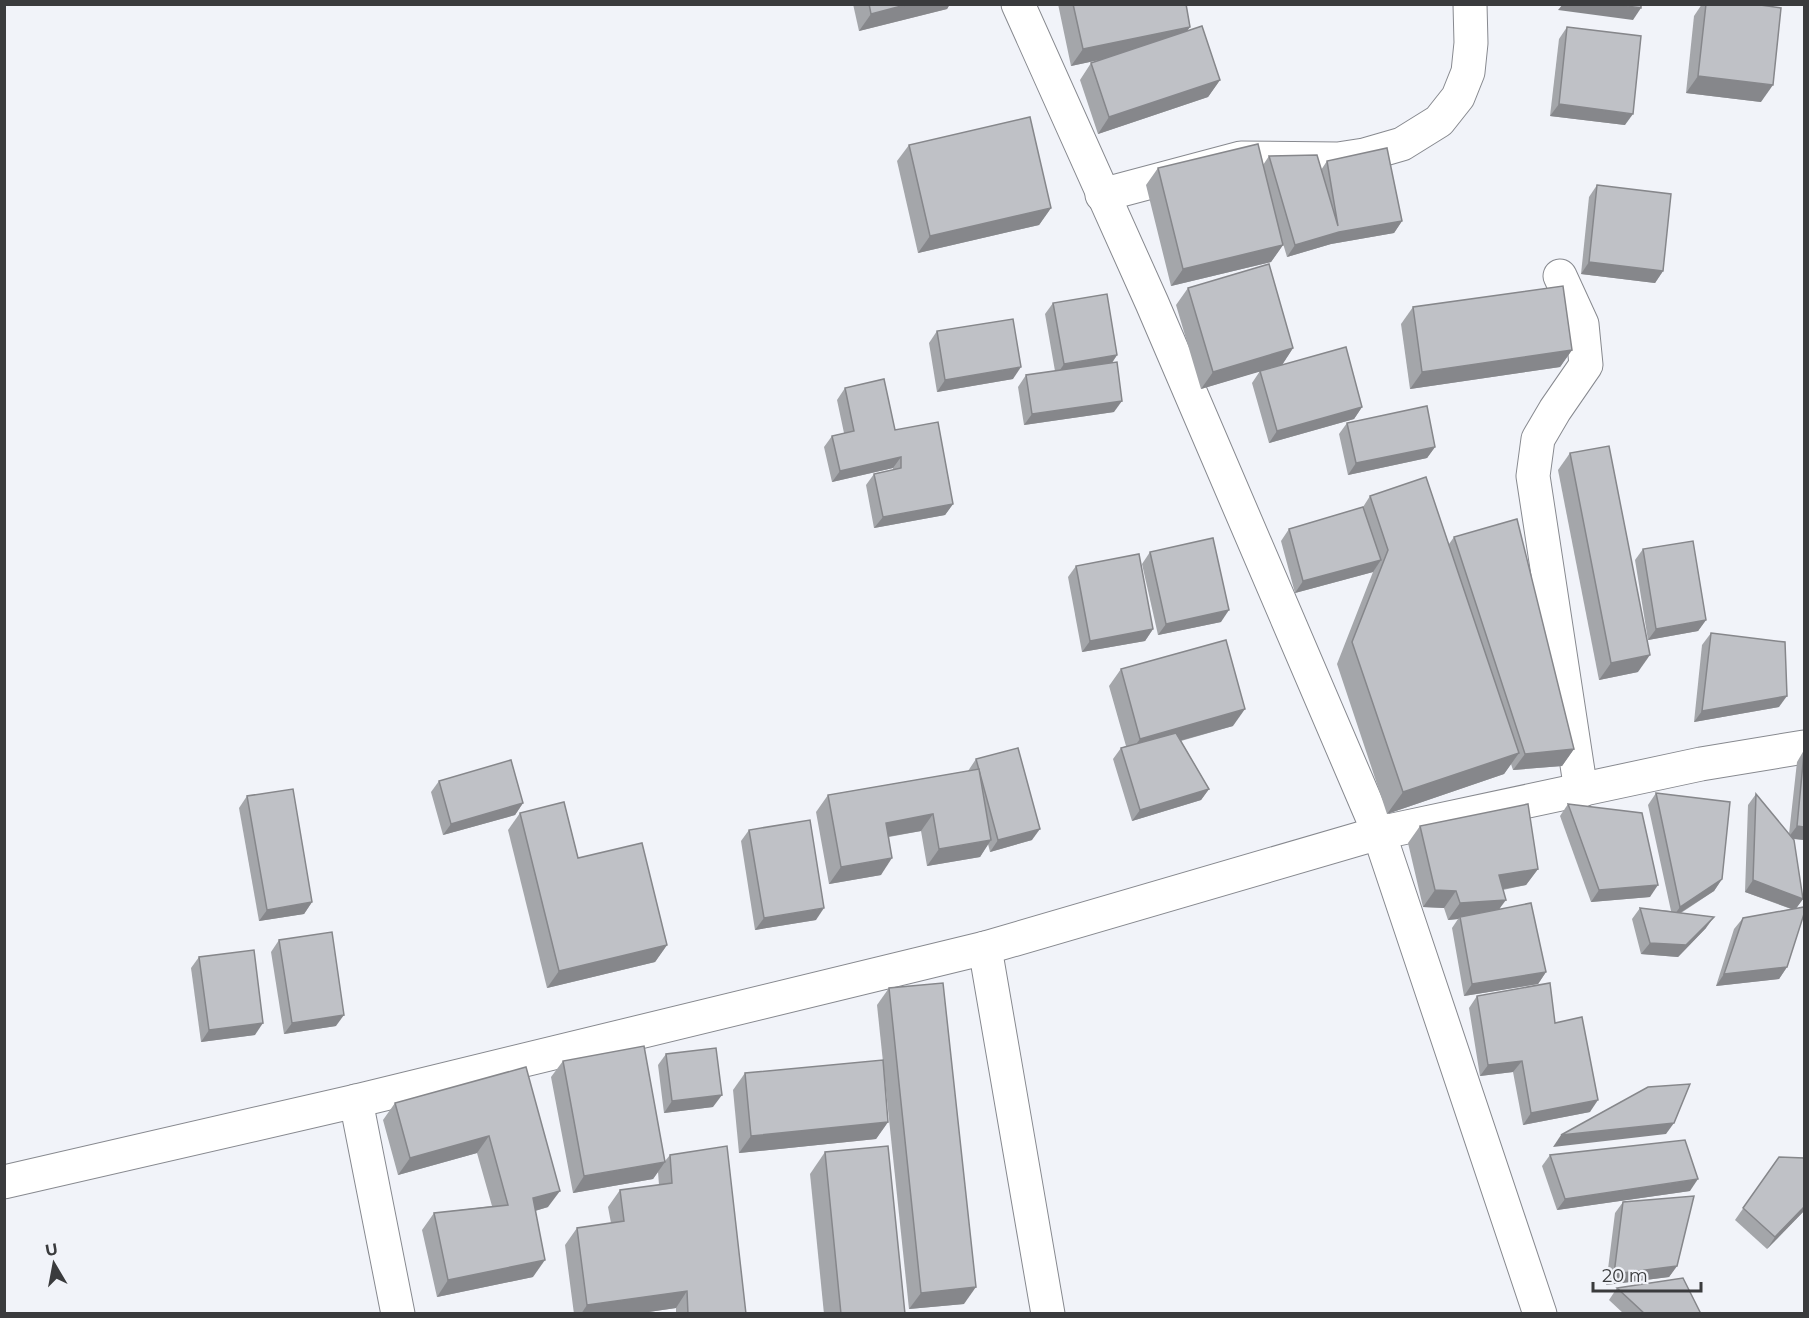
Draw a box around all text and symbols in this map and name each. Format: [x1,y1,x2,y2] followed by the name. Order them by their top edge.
[24,1234,84,1294] north arrow
[44,1239,59,1260] text: U
[1593,1255,1701,1293] scale bar
[1602,1265,1648,1287] text: 20 m

